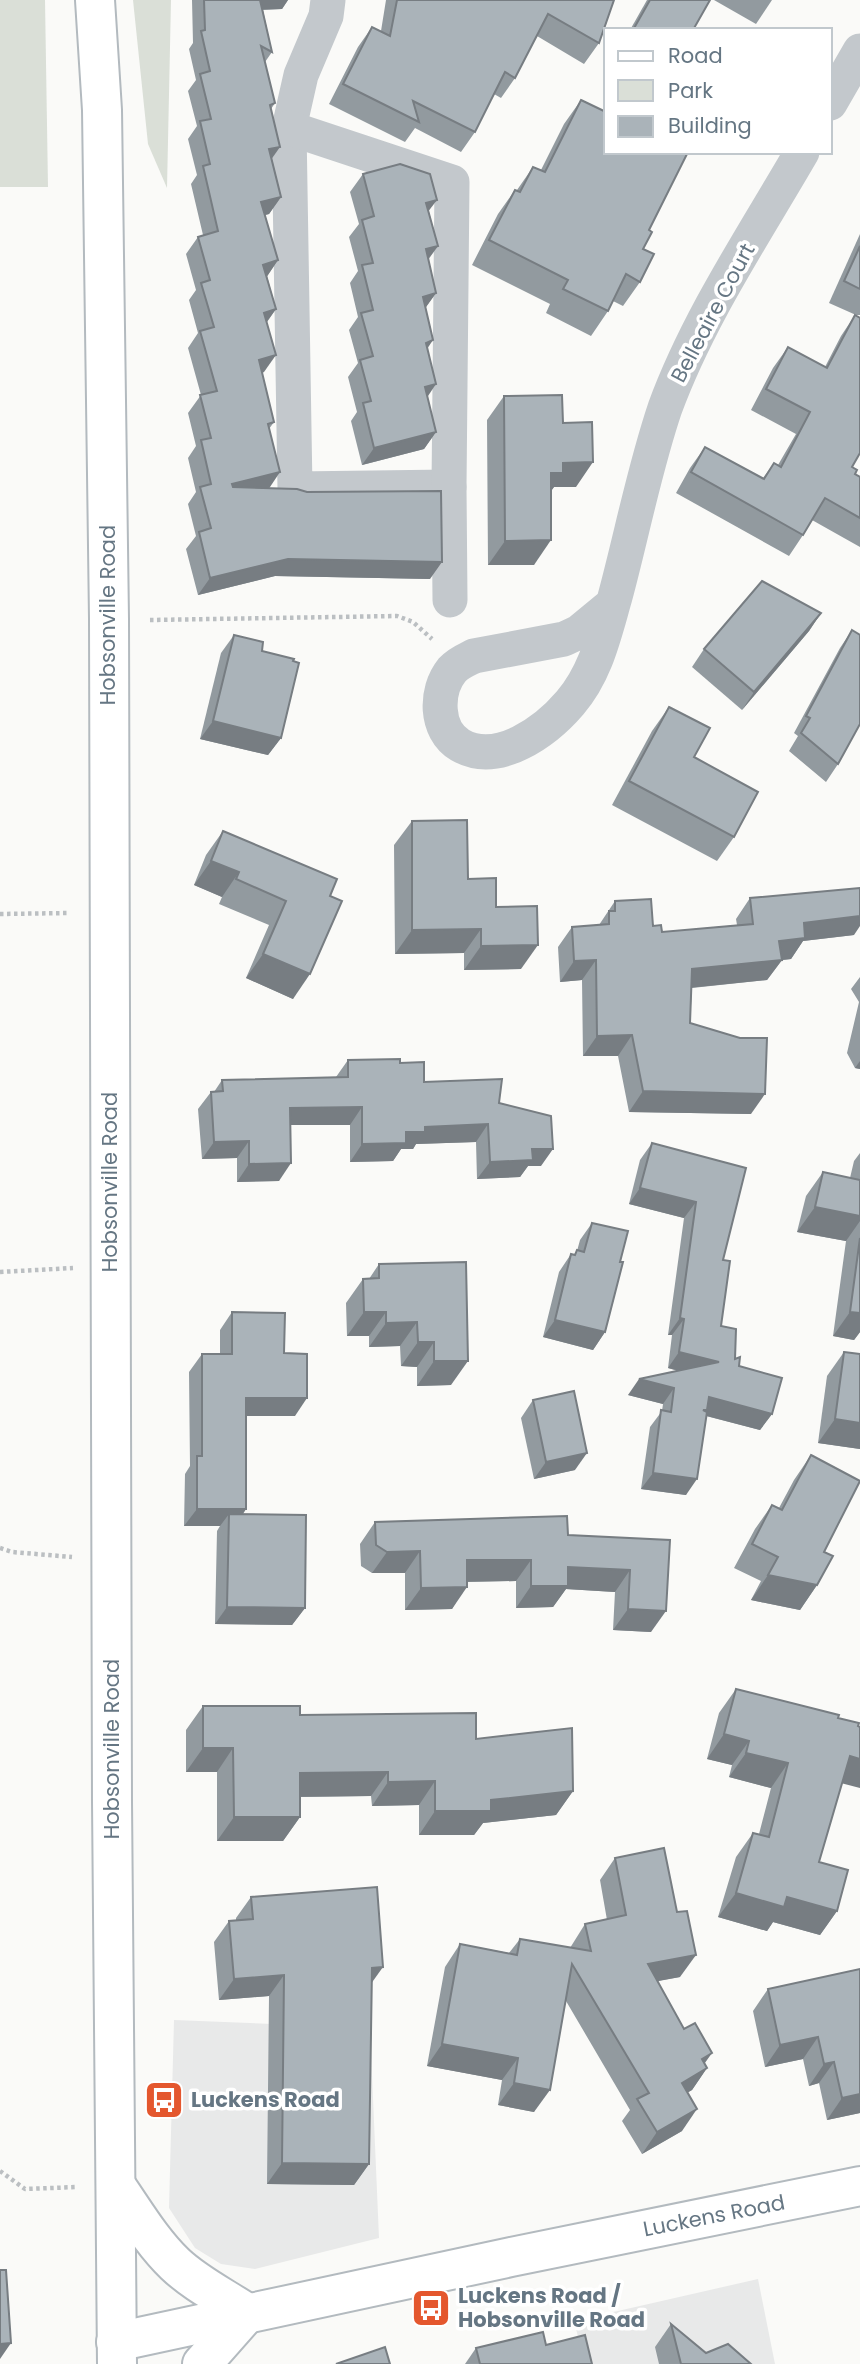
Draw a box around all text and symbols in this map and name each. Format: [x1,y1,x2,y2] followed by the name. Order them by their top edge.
[604,28,832,154] legend
[668,41,723,70] text: Road
[668,76,713,105] text: Park
[668,111,752,140] text: Building
[664,238,761,387] street label: Belleaire Court
[93,525,122,705] street label: Hobsonville Road
[95,1092,124,1272] street label: Hobsonville Road
[97,1659,126,1839] street label: Hobsonville Road
[143,2079,185,2121] bus stop icon: Luckens Road
[191,2085,340,2114] place label: Luckens Road
[641,2188,787,2243] street label: Luckens Road
[458,2281,645,2334] place label: Luckens Road / Hobsonville Road
[410,2287,452,2329] bus stop icon: Luckens Road / Hobsonville Road

